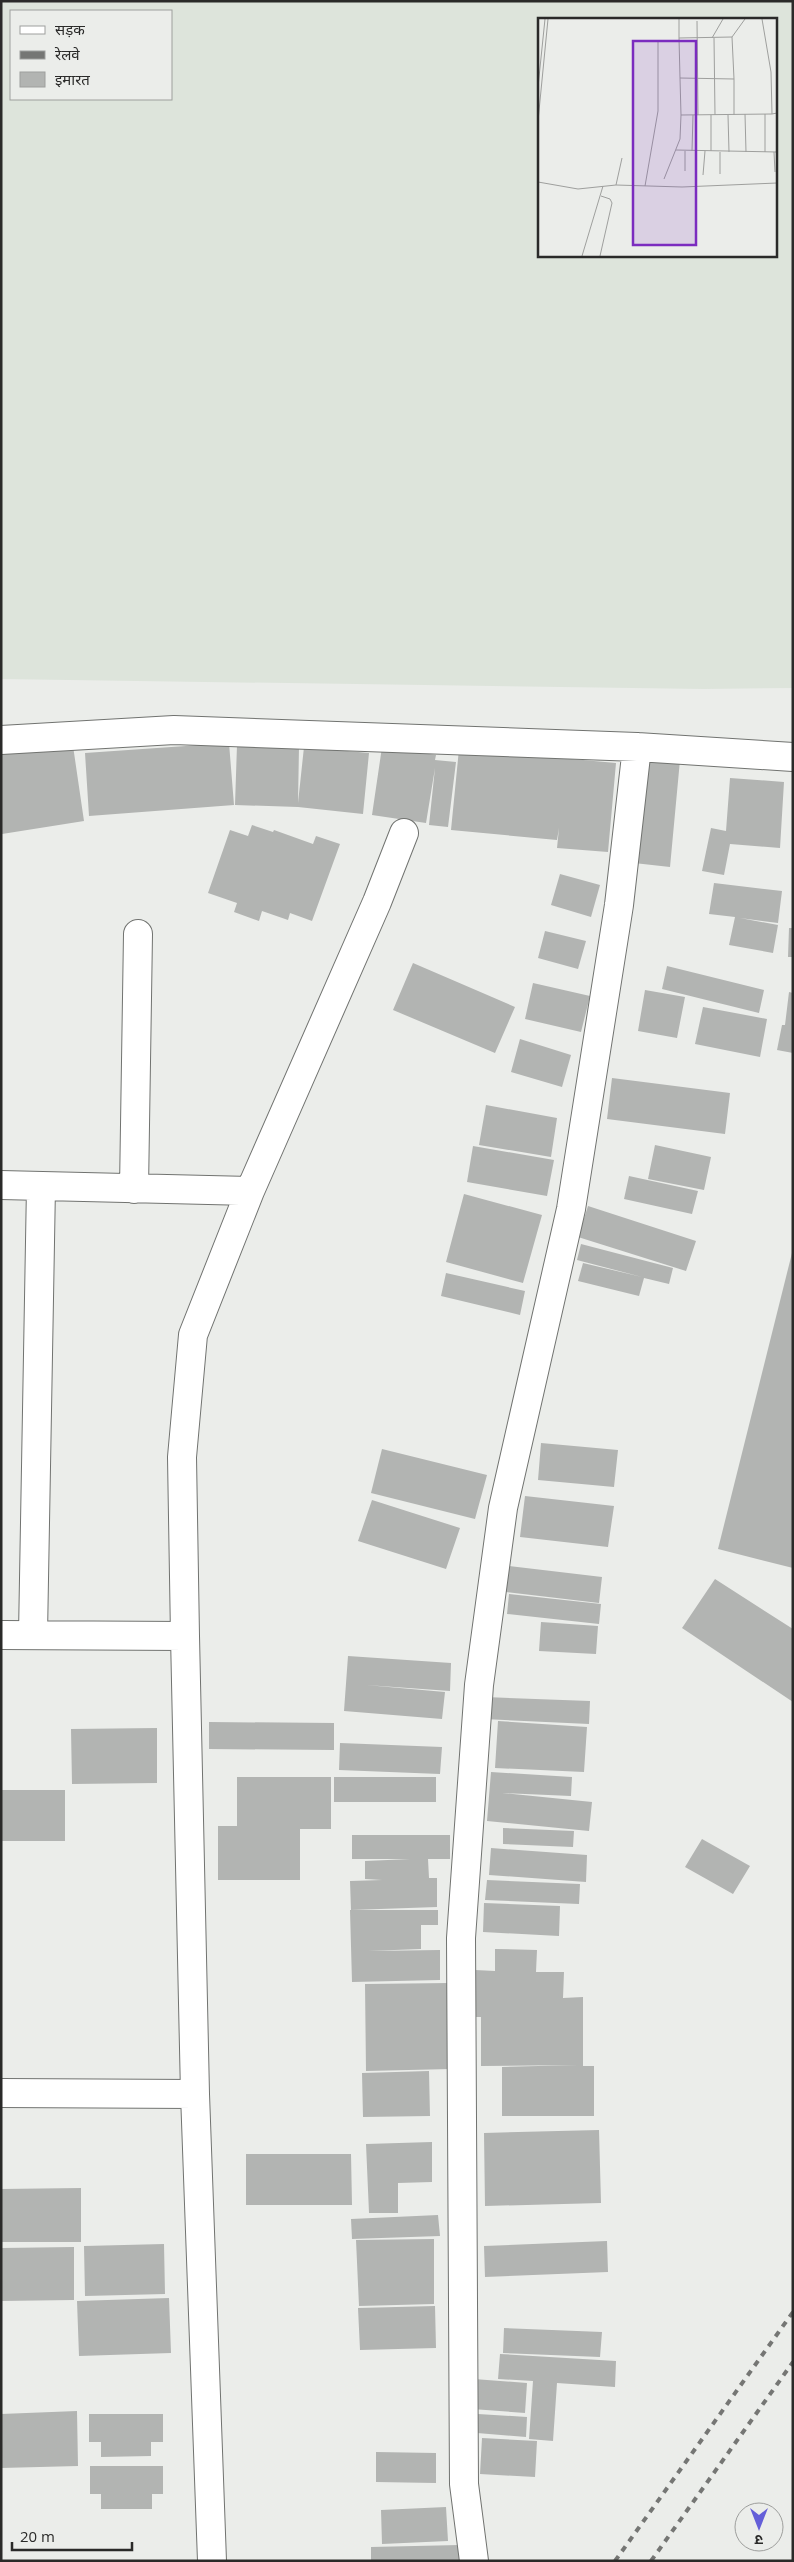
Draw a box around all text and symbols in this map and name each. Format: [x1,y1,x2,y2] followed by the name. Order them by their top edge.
[10,10,172,100] legend
[538,18,776,256] inset map
[55,19,85,39] text: सड़क
[54,44,80,64] text: रेलवे
[55,69,90,89] text: इमारत
[734,2502,784,2552] north arrow
[12,2520,132,2552] scale bar
[20,2526,55,2546] text: 20 m
[754,2531,763,2550] text: उ

